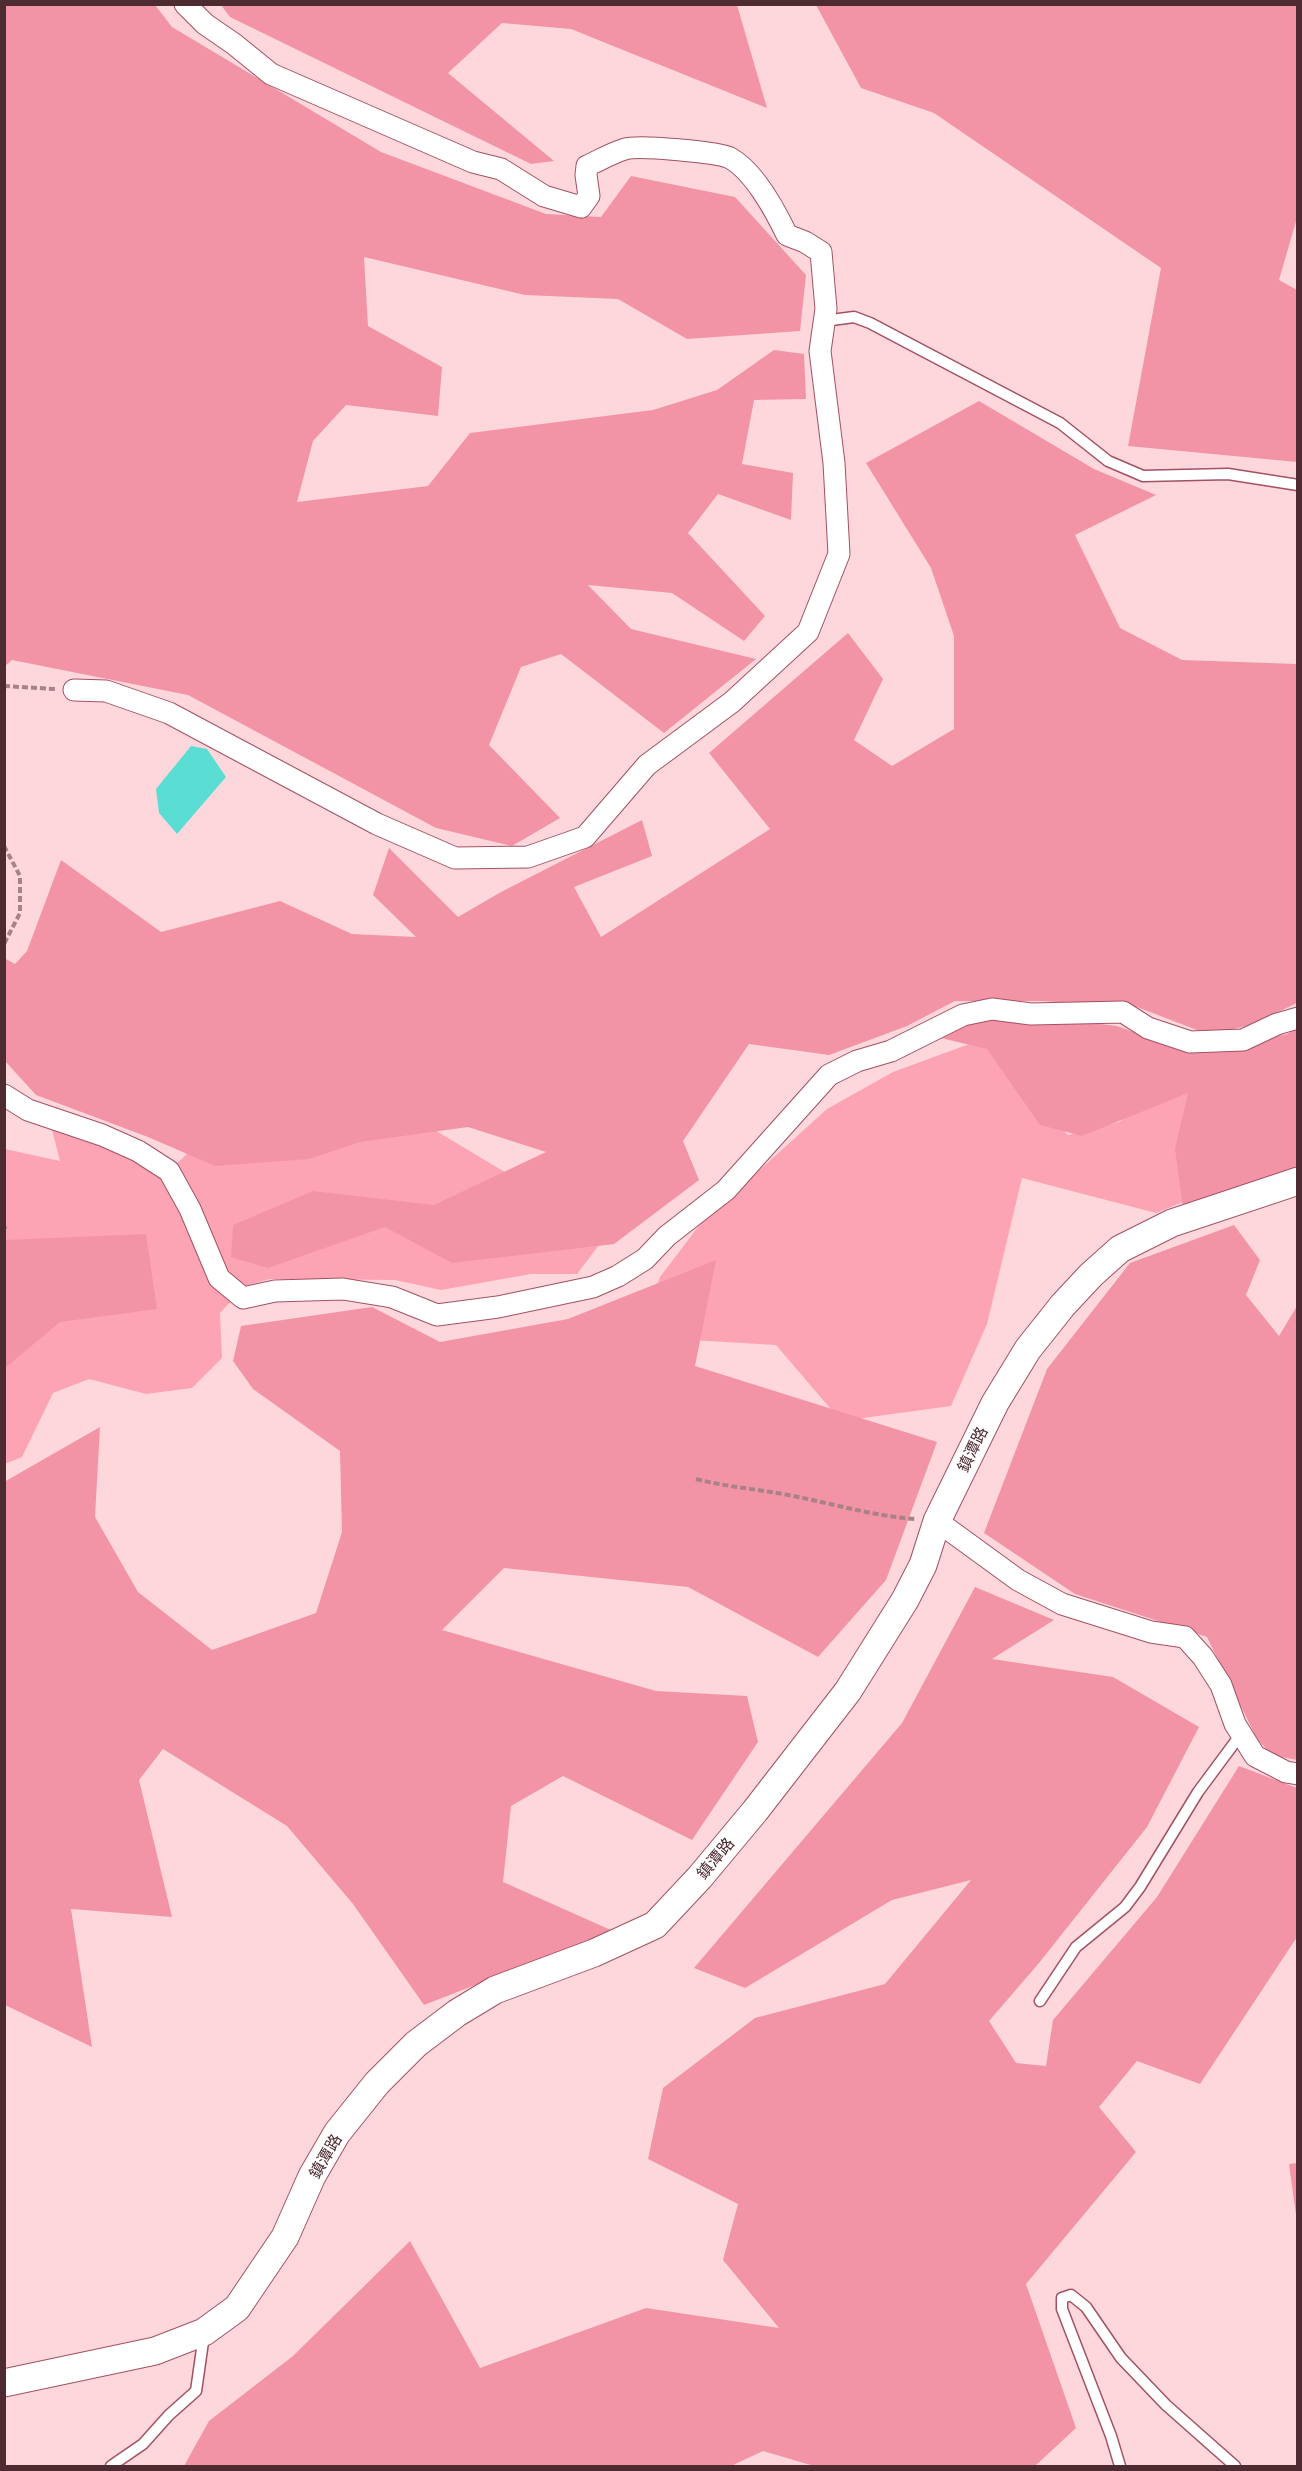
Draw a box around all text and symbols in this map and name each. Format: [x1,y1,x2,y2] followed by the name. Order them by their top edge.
[953,1423,991,1475] street label: 鎮潭路
[692,1833,738,1883] street label: 鎮潭路
[305,2130,345,2182] street label: 鎮潭路

